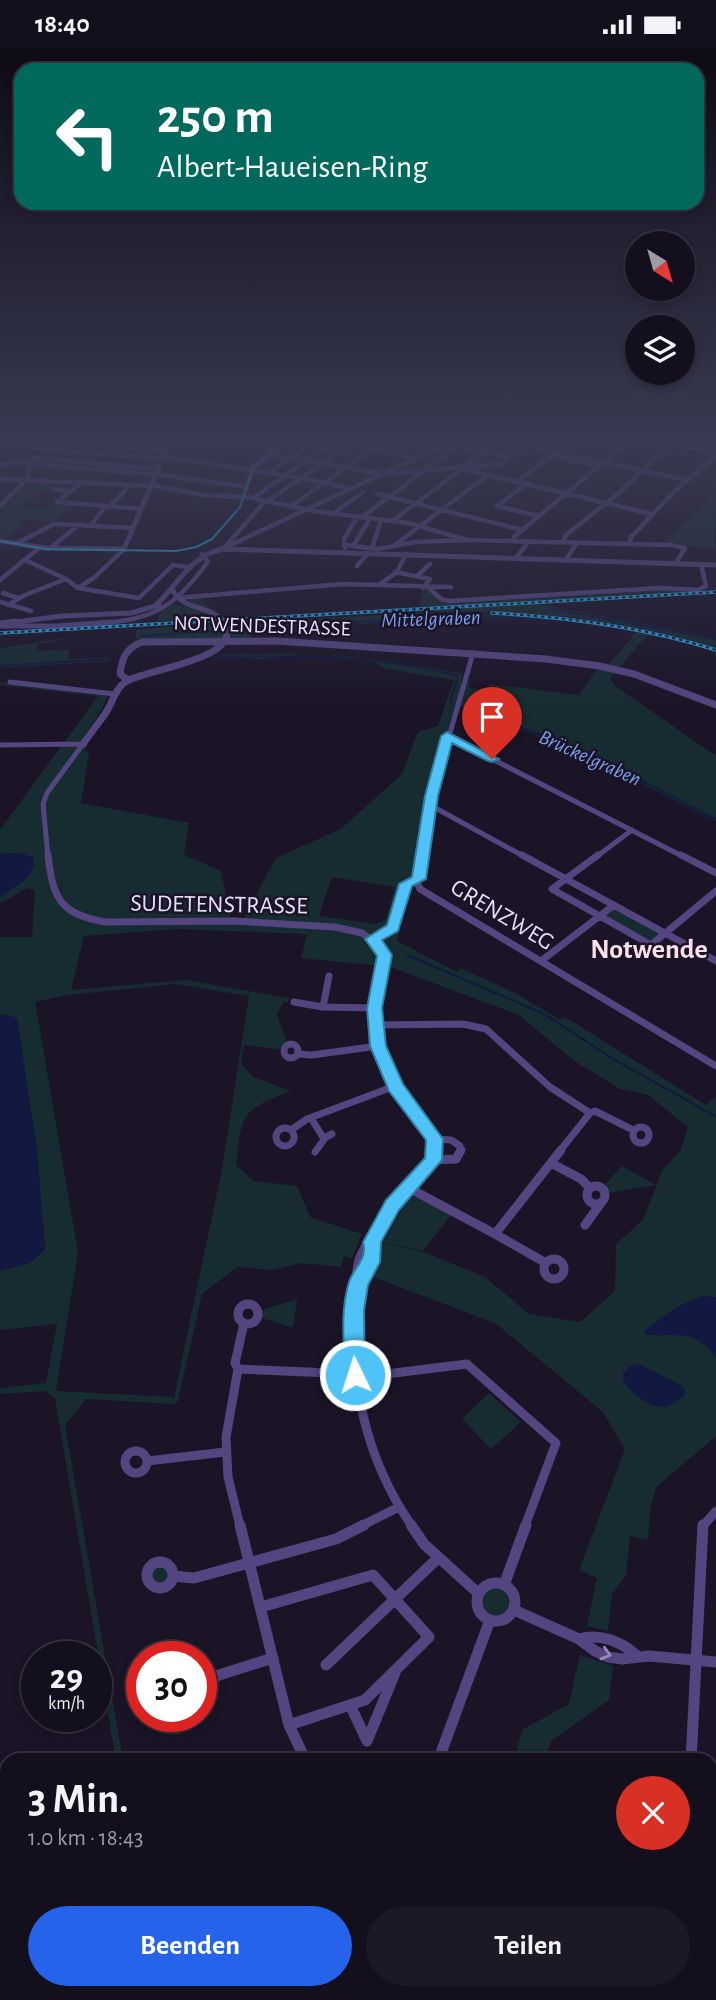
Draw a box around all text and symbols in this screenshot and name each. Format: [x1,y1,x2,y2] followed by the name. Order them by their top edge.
[35,11,90,37] text: 18:40
[42,91,133,182] icon: left
[157,93,274,142] text: 250 m
[157,151,428,183] text: Albert-Haueisen-Ring
[625,231,695,301] north arrow
[625,231,695,385] map controls
[625,315,695,385] button: layers
[381,607,481,631] water label: Mittelgraben
[173,612,351,640] street label: NOTWENDESTRASSE
[462,687,522,759] pin
[473,698,511,736] icon: arrive
[536,726,644,790] water label: Brückelgraben
[446,875,558,955] street label: GRENZWEG
[130,891,308,919] street label: SUDETENSTRASSE
[590,936,708,964] district label: Notwende
[318,1338,392,1412] position arrow
[126,1641,217,1732] speed limit sign: 30
[600,1646,612,1661] one-way arrow
[50,1660,83,1695] text: 29
[48,1695,85,1713] text: km/h
[616,1776,690,1850] button: close
[28,1778,129,1820] text: 3 Min.
[28,1827,143,1850] text: 1.0 km · 18:43
[28,1906,352,1986] button: Beenden
[366,1906,690,1986] button: Teilen

